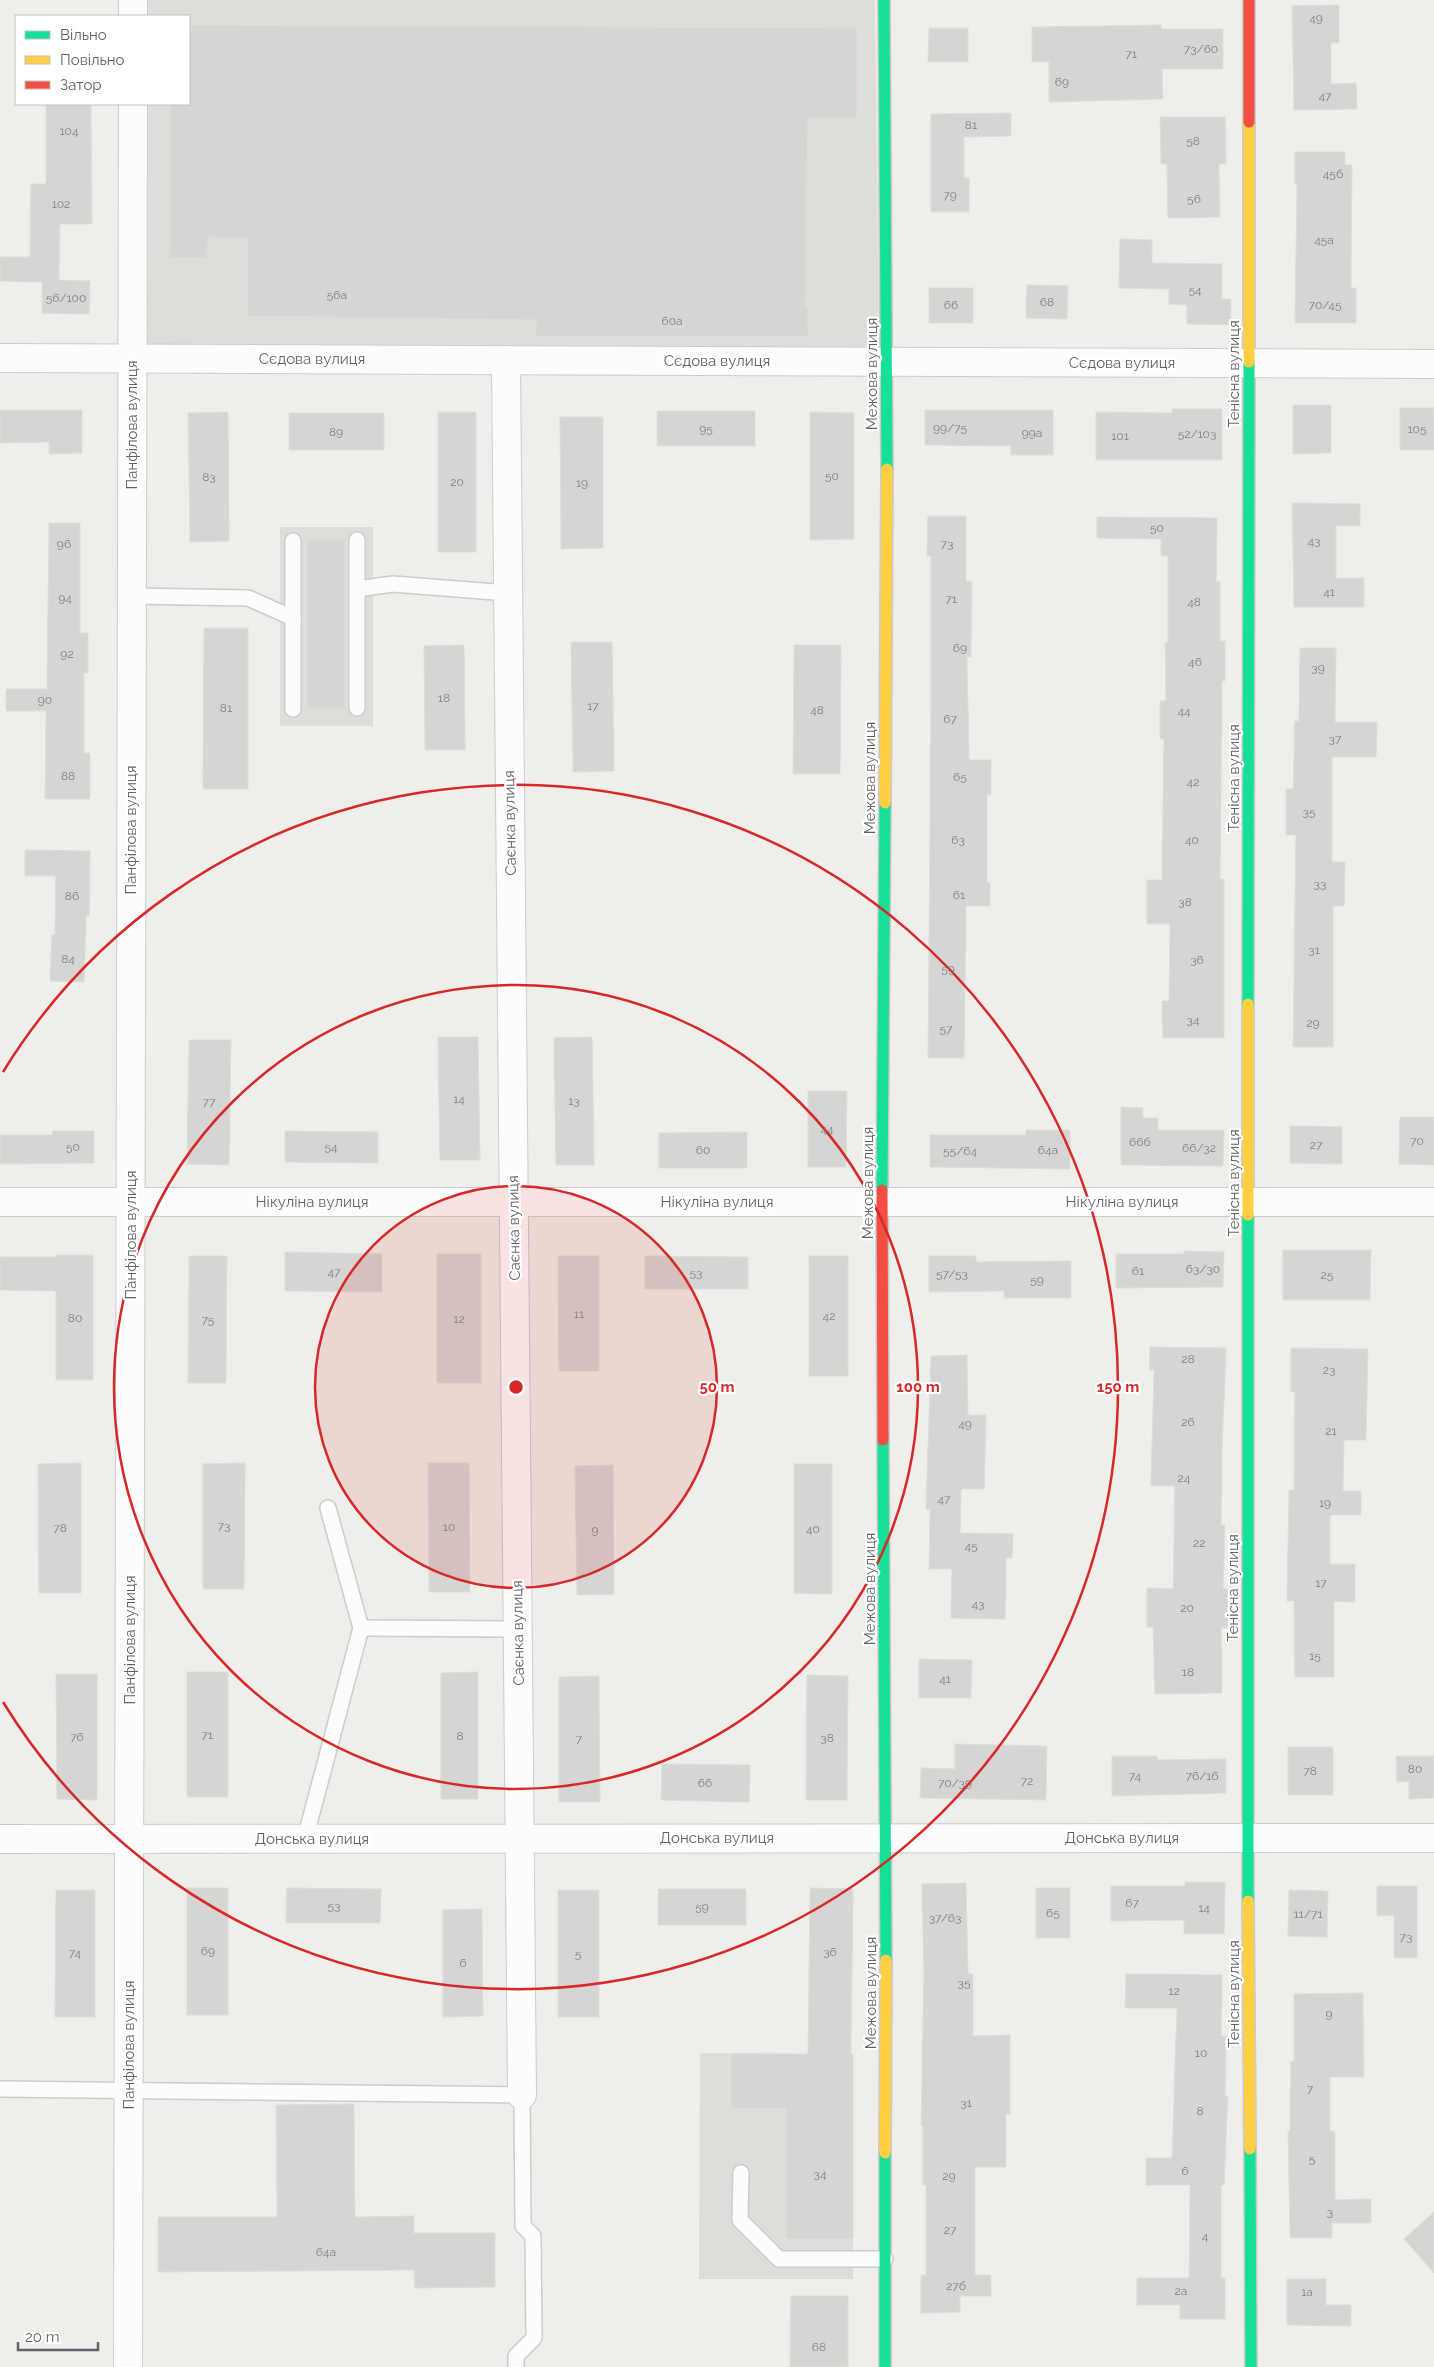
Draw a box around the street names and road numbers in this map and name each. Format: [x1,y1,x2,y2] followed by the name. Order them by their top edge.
[863,318,881,430] street label: Межова вулиця
[1225,320,1243,428] street label: Тенісна вулиця
[259,350,365,368] street label: Сєдова вулиця
[664,352,770,370] street label: Сєдова вулиця
[1069,354,1175,372] street label: Сєдова вулиця
[123,361,141,489] street label: Панфілова вулиця
[861,722,879,834] street label: Межова вулиця
[1225,724,1243,832] street label: Тенісна вулиця
[122,766,140,894] street label: Панфілова вулиця
[500,770,520,876] street label: Саєнка вулиця
[859,1127,877,1239] street label: Межова вулиця
[1225,1129,1243,1237] street label: Тенісна вулиця
[122,1171,140,1299] street label: Панфілова вулиця
[504,1175,524,1281] street label: Саєнка вулиця
[256,1193,368,1211] street label: Нікуліна вулиця
[661,1193,773,1211] street label: Нікуліна вулиця
[1066,1193,1178,1211] street label: Нікуліна вулиця
[861,1533,879,1645] street label: Межова вулиця
[1224,1534,1242,1642] street label: Тенісна вулиця
[121,1576,139,1704] street label: Панфілова вулиця
[508,1580,528,1686] street label: Саєнка вулиця
[660,1829,774,1847] street label: Донська вулиця
[1065,1829,1179,1847] street label: Донська вулиця
[255,1830,369,1848] street label: Донська вулиця
[862,1937,880,2049] street label: Межова вулиця
[1225,1940,1243,2048] street label: Тенісна вулиця
[120,1981,138,2109] street label: Панфілова вулиця

